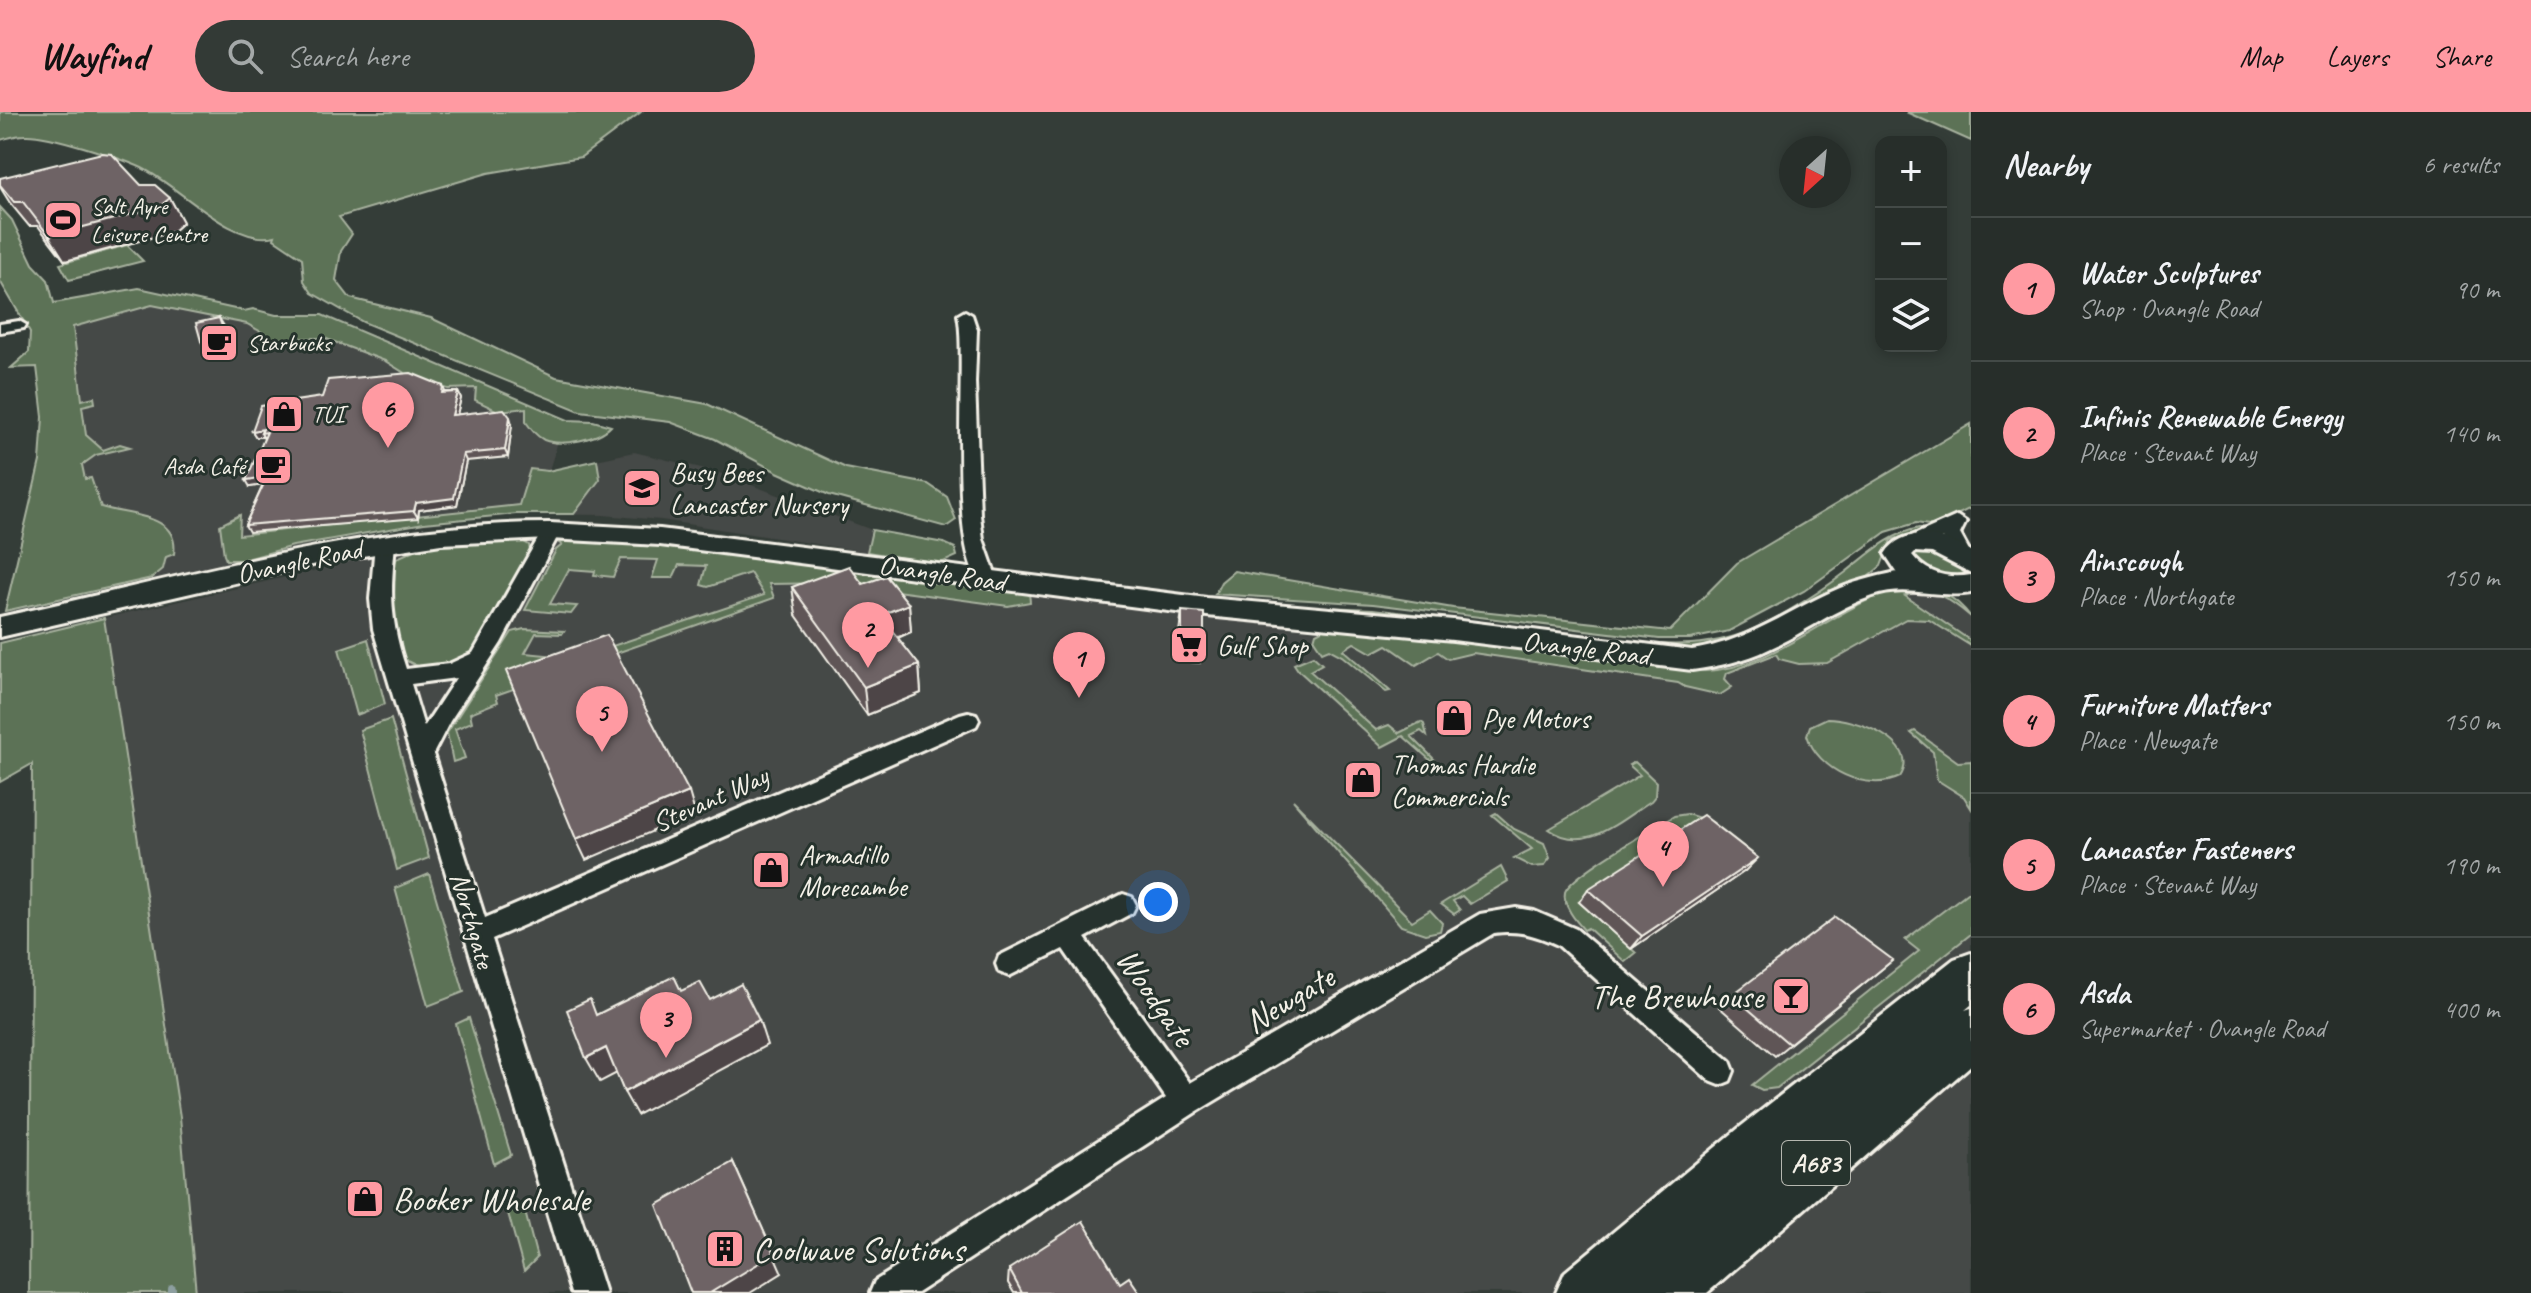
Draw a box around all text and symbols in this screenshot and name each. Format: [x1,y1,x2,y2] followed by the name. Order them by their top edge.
[195,20,755,92] search box
[40,33,147,80] text: Wayfind
[223,34,267,78] icon: search
[287,37,409,75] text: Search here
[2240,39,2283,74] text: Map
[2327,39,2388,74] text: Layers
[2432,39,2491,74] text: Share
[1779,136,1851,208] north arrow
[1875,136,1947,352] map controls
[1875,136,1947,208] button: +
[2003,143,2089,186] text: Nearby
[2423,148,2499,181] text: 6 results
[91,191,209,249] place label: Salt Ayre Leisure Centre
[42,199,84,241] sports icon: Salt Ayre Leisure Centre
[1875,208,1947,280] button: −
[2079,254,2258,292] text: Water Sculptures
[2023,273,2035,306] text: 1
[2455,273,2499,306] text: 90 m
[1875,280,1947,352] button: layers
[2079,292,2259,325] text: Shop · Ovangle Road
[198,322,240,364] cafe icon: Starbucks
[247,328,333,358] place label: Starbucks
[362,382,414,448] pin: 6
[263,393,305,435] shop icon: TUI
[2079,398,2342,436] text: Infinis Renewable Energy
[312,399,350,429] place label: TUI
[2023,417,2035,450] text: 2
[2443,417,2499,450] text: 140 m
[2079,436,2256,469] text: Place · Stevant Way
[252,445,294,487] cafe icon: Asda Café
[164,451,249,481] place label: Asda Café
[670,455,851,522] place label: Busy Bees Lancaster Nursery
[621,467,663,509] school or university icon: Busy Bees Lancaster Nursery
[233,530,369,591] street label: Ovangle Road
[2079,542,2183,580] text: Ainscough
[877,547,1011,600] street label: Ovangle Road
[2023,561,2035,594] text: 3
[2443,561,2499,594] text: 150 m
[2079,580,2233,613] text: Place · Northgate
[842,602,894,668] pin: 2
[1521,623,1655,674] street label: Ovangle Road
[1168,624,1210,666] supermarket icon: Gulf Shop
[1217,628,1309,663] place label: Gulf Shop
[1053,632,1105,698] pin: 1
[576,686,628,752] pin: 5
[2079,686,2269,724] text: Furniture Matters
[1433,697,1475,739] shop icon: Pye Motors
[1482,701,1592,736] place label: Pye Motors
[2023,705,2035,738] text: 4
[2443,705,2499,738] text: 150 m
[2079,724,2217,757] text: Place · Newgate
[1391,747,1537,814] place label: Thomas Hardie Commercials
[647,757,775,840] street label: Stevant Way
[1342,759,1384,801] shop icon: Thomas Hardie Commercials
[1637,821,1689,887] pin: 4
[2079,830,2293,868] text: Lancaster Fasteners
[799,837,908,904] place label: Armadillo Morecambe
[750,849,792,891] shop icon: Armadillo Morecambe
[2023,849,2035,882] text: 5
[2443,849,2499,882] text: 190 m
[443,868,504,974] street label: Northgate
[2079,868,2256,901] text: Place · Stevant Way
[1138,882,1178,922] your location
[1107,940,1207,1057] street label: Woodgate
[1236,954,1343,1042] street label: Newgate
[2079,974,2130,1012] text: Asda
[1590,975,1765,1018] place label: The Brewhouse
[1770,975,1812,1017] bar icon: The Brewhouse
[640,992,692,1058] pin: 3
[2023,993,2035,1026] text: 6
[2443,993,2499,1026] text: 400 m
[2079,1012,2325,1045] text: Supermarket · Ovangle Road
[1782,1141,1850,1185] road number: A683
[344,1178,386,1220] shop icon: Booker Wholesale
[393,1178,593,1221] place label: Booker Wholesale
[704,1228,746,1270] building icon: Coolwave Solutions
[753,1228,968,1271] place label: Coolwave Solutions

